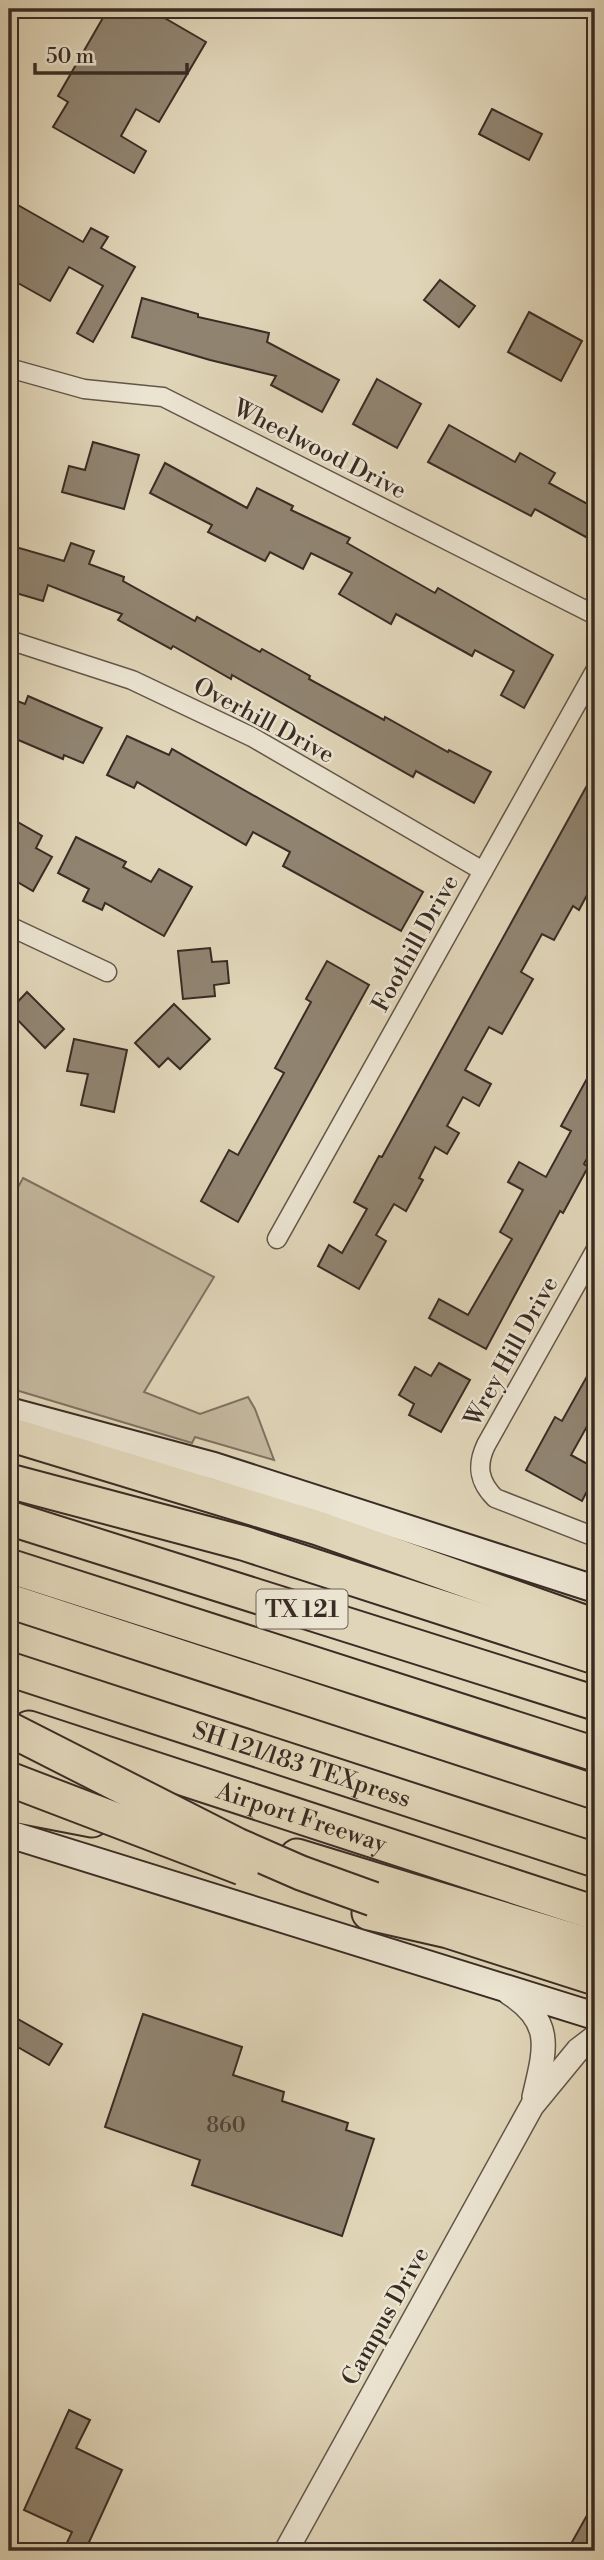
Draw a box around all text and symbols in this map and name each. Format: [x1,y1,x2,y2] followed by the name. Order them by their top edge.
[35,32,187,76] scale bar
[46,44,94,70] text: 50 m
[227,393,411,506] street label: Wheelwood Drive
[188,671,339,770] street label: Overhill Drive
[366,870,466,1017] street label: Foothill Drive
[458,1271,565,1433] street label: Wrey Hill Drive
[256,1590,348,1628] road number: TX 121
[189,1716,414,1815] street label: SH 121/183 TEXpress
[211,1776,391,1860] street label: Airport Freeway
[206,2113,246,2139] house number: 860
[336,2242,436,2391] street label: Campus Drive

